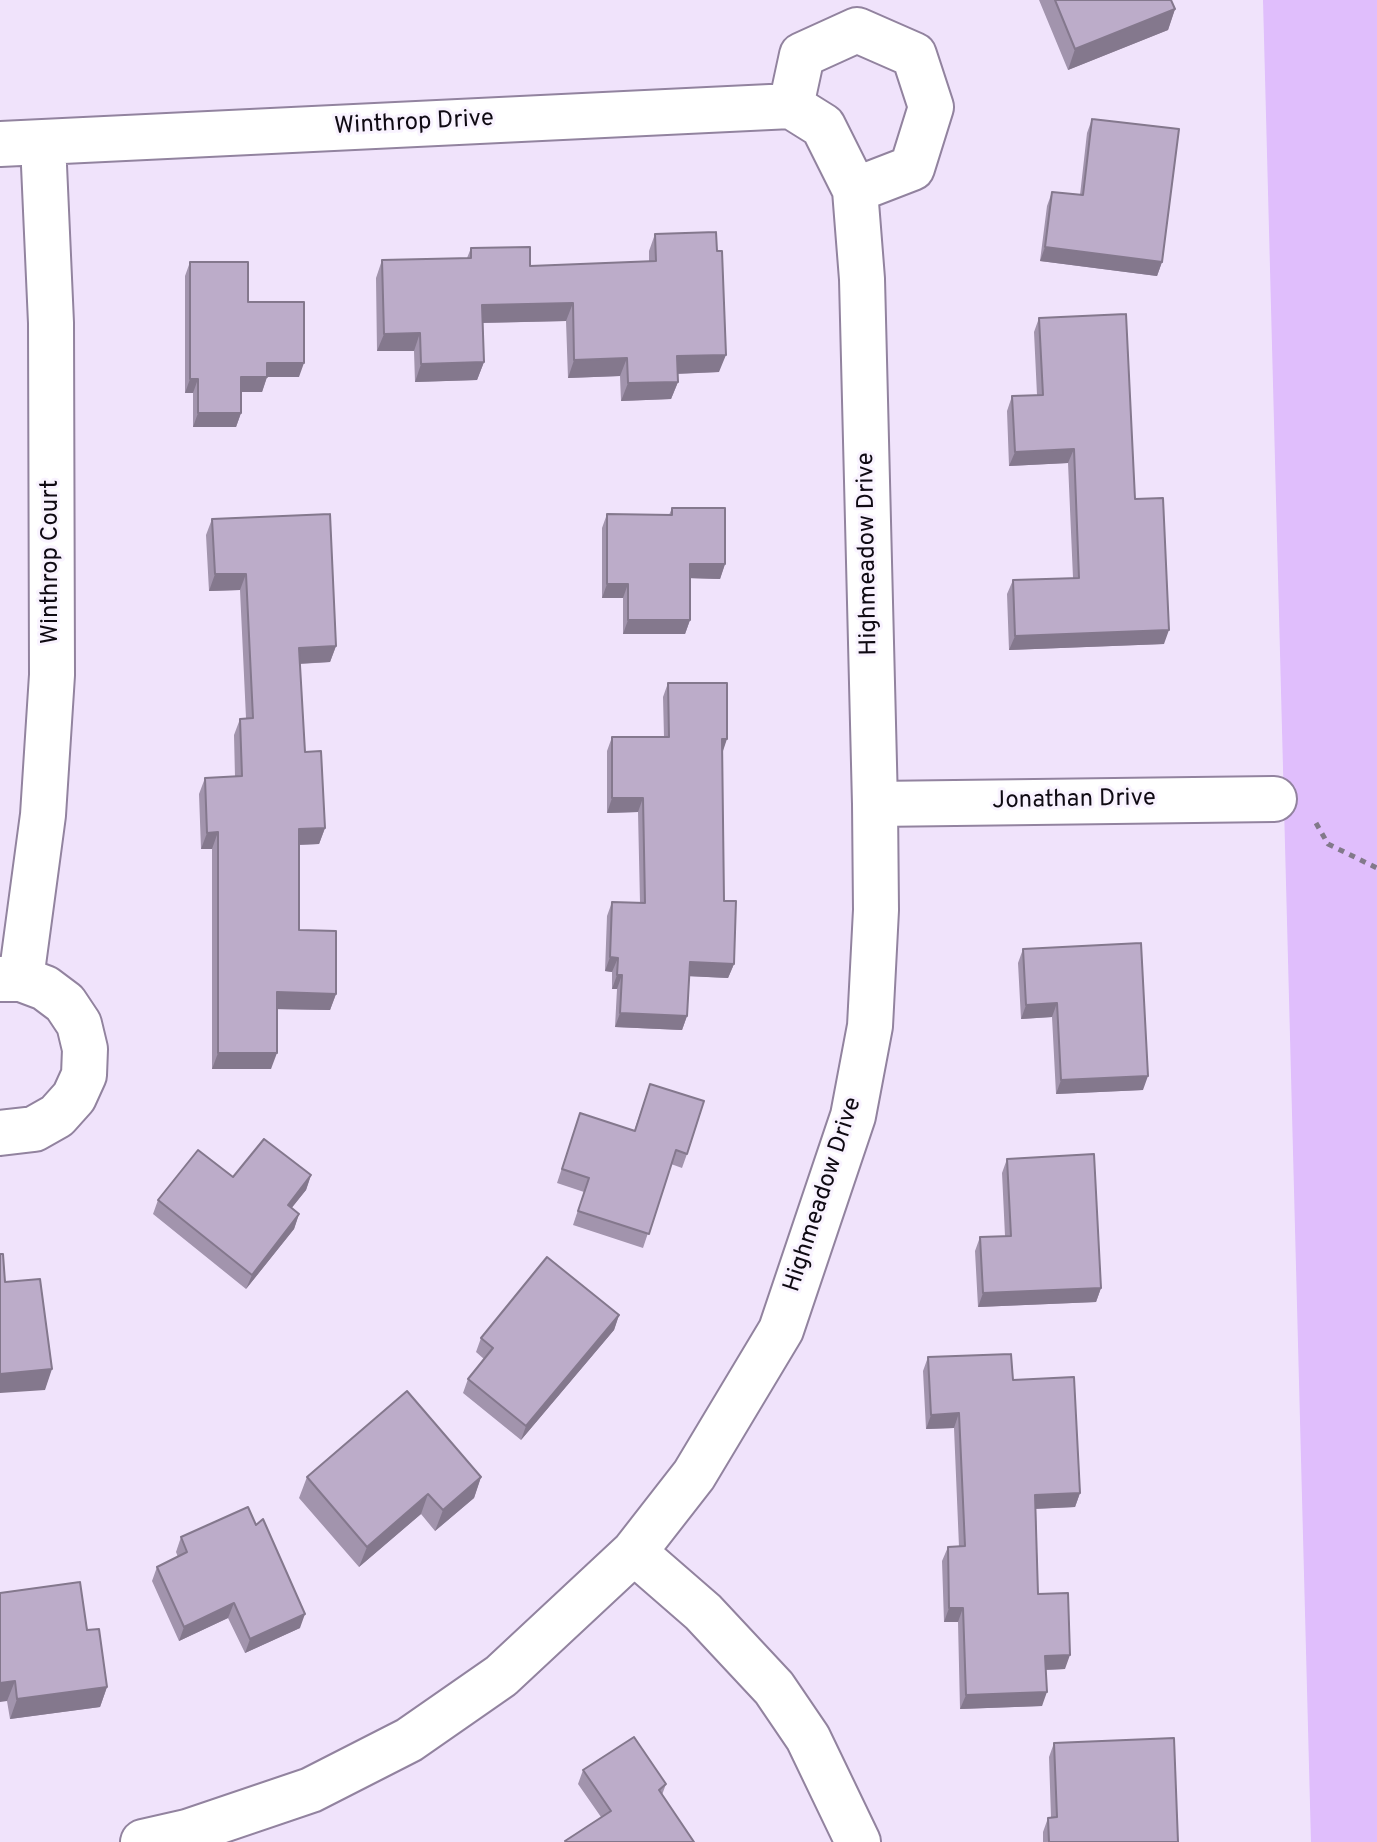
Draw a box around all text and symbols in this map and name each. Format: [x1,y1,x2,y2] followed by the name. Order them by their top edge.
[333,105,495,143] street label: Winthrop Drive
[853,452,885,656] street label: Highmeadow Drive
[38,480,66,644] street label: Winthrop Court
[992,785,1156,817] street label: Jonathan Drive
[779,1094,869,1296] street label: Highmeadow Drive

